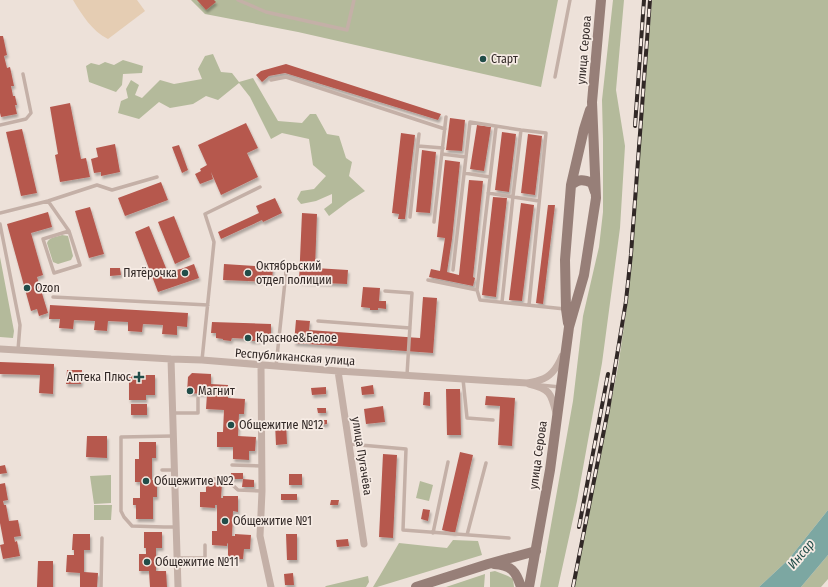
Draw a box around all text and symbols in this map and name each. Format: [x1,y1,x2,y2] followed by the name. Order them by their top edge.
[574,15,594,85] street label: улица Серова
[491,52,518,66] place label: Старт
[478,54,488,64] marker: Старт
[256,259,332,287] place label: Октябрьский отдел полиции
[123,266,177,280] place label: Пятёрочка
[180,268,190,278] marker: Пятёрочка
[243,268,253,278] marker: Октябрьский отдел полиции
[35,281,60,295] place label: Ozon
[22,283,32,293] marker: Ozon
[256,331,337,345] place label: Красное&Белое
[243,333,253,343] marker: Красное&Белое
[234,346,356,368] street label: Республиканская улица
[67,370,131,384] place label: Аптека Плюс
[134,372,144,382] marker: Аптека Плюс
[198,384,235,398] place label: Магнит
[185,386,195,396] marker: Магнит
[349,416,375,496] street label: улица Пугачёва
[239,418,323,432] place label: Общежитие №12
[226,420,236,430] marker: Общежитие №12
[526,420,550,490] street label: улица Серова
[154,474,234,488] place label: Общежитие №2
[141,476,151,486] marker: Общежитие №2
[233,514,312,528] place label: Общежитие №1
[220,516,230,526] marker: Общежитие №1
[784,536,818,572] water label: Инсар
[155,555,239,569] place label: Общежитие №11
[142,557,152,567] marker: Общежитие №11

